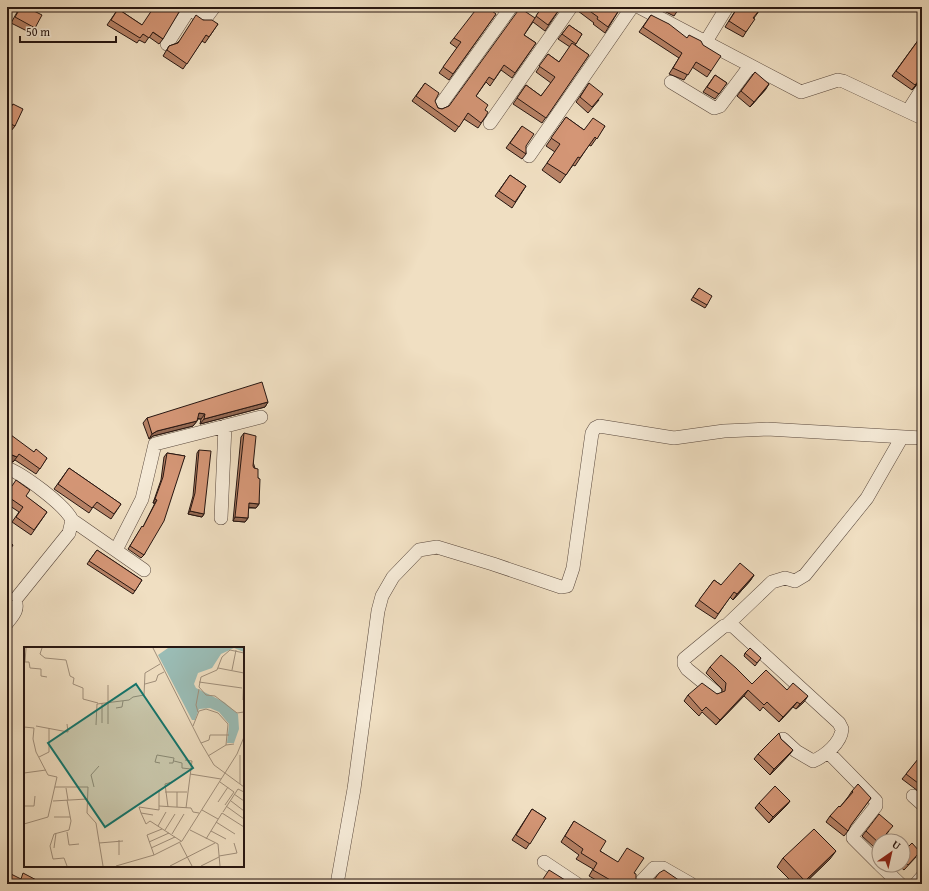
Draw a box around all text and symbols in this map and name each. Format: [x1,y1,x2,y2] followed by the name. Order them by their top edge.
[20,18,116,44] scale bar
[26,23,50,40] text: 50 m
[24,647,244,867] inset map
[871,833,911,873] north arrow
[889,836,905,854] text: U

